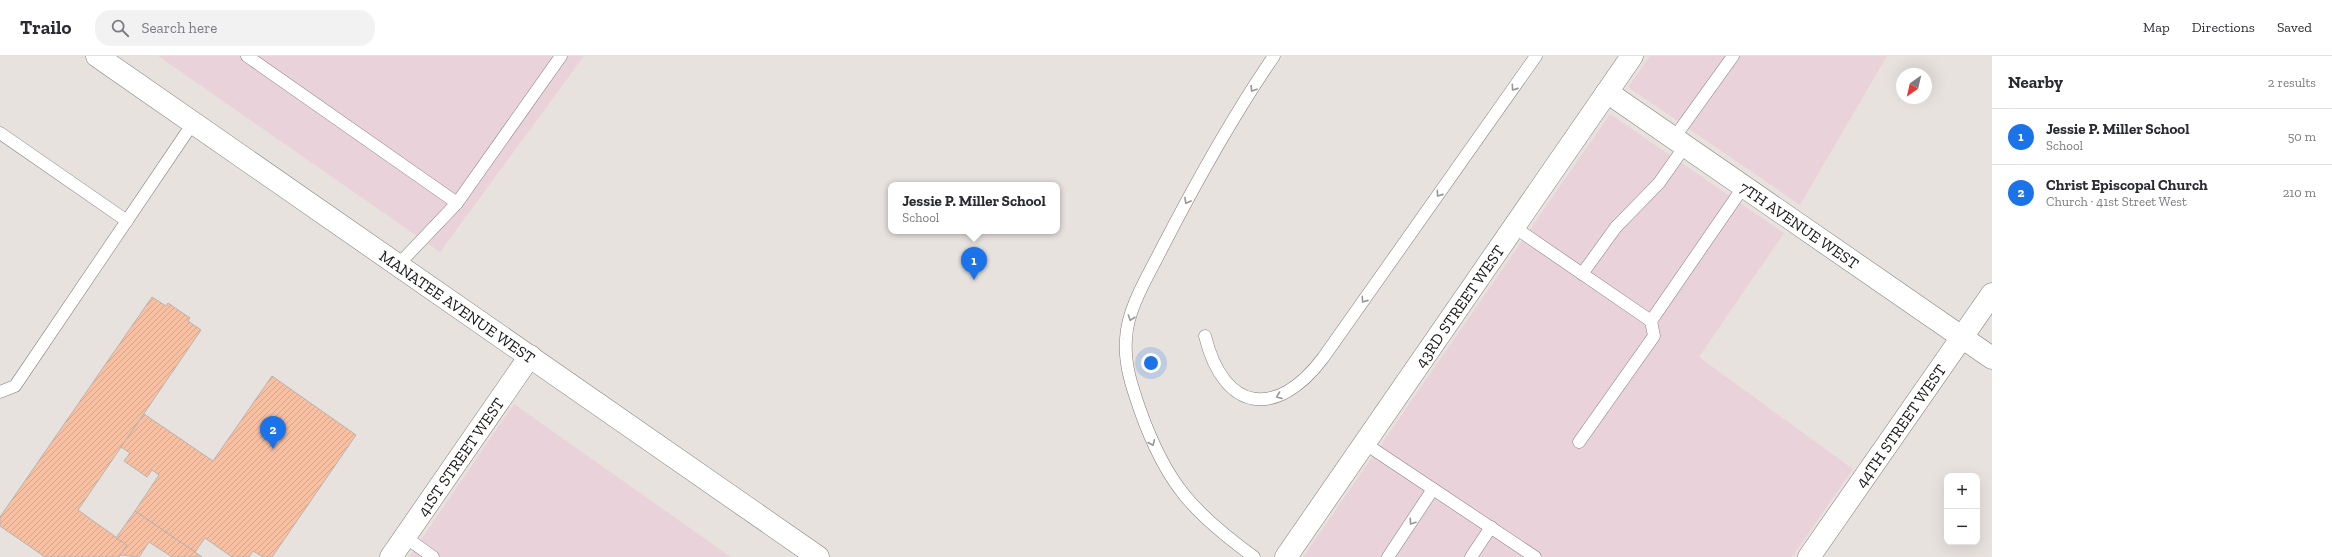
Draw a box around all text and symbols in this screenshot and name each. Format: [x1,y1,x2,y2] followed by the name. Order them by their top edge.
[95,10,375,46] search box
[20,16,71,39] text: Trailo
[109,17,131,39] icon: search
[141,19,217,37] text: Search here
[2143,19,2170,36] text: Map
[2192,19,2255,36] text: Directions
[2277,19,2312,36] text: Saved
[1896,68,1932,104] north arrow
[2008,72,2063,92] text: Nearby
[2268,75,2316,90] text: 2 results
[1511,84,1519,91] one-way arrow
[1250,85,1257,92] one-way arrow
[2046,120,2189,138] text: Jessie P. Miller School
[2018,129,2024,144] text: 1
[2288,129,2316,144] text: 50 m
[2046,138,2083,153] text: School
[2046,176,2208,194] text: Christ Episcopal Church
[1736,178,1862,273] street label: 7TH AVENUE WEST
[888,182,1060,234] popup
[2018,185,2024,200] text: 2
[2283,185,2316,200] text: 210 m
[1436,190,1444,197] one-way arrow
[902,192,1046,210] text: Jessie P. Miller School
[2046,194,2187,209] text: Church · 41st Street West
[1185,197,1192,204] one-way arrow
[902,210,939,225] text: School
[1411,242,1509,371] street label: 43RD STREET WEST
[376,246,539,368] street label: MANATEE AVENUE WEST
[961,247,987,280] pin: 1
[1361,296,1369,303] one-way arrow
[1127,315,1135,322] one-way arrow
[1141,353,1161,373] your location
[1851,361,1950,491] street label: 44TH STREET WEST
[1276,392,1283,400] one-way arrow
[413,394,508,520] street label: 41ST STREET WEST
[260,416,286,449] pin: 2
[1148,440,1156,447] one-way arrow
[1944,473,1980,545] map controls
[1944,473,1980,509] button: +
[1944,509,1980,545] button: −
[1409,518,1417,525] one-way arrow

